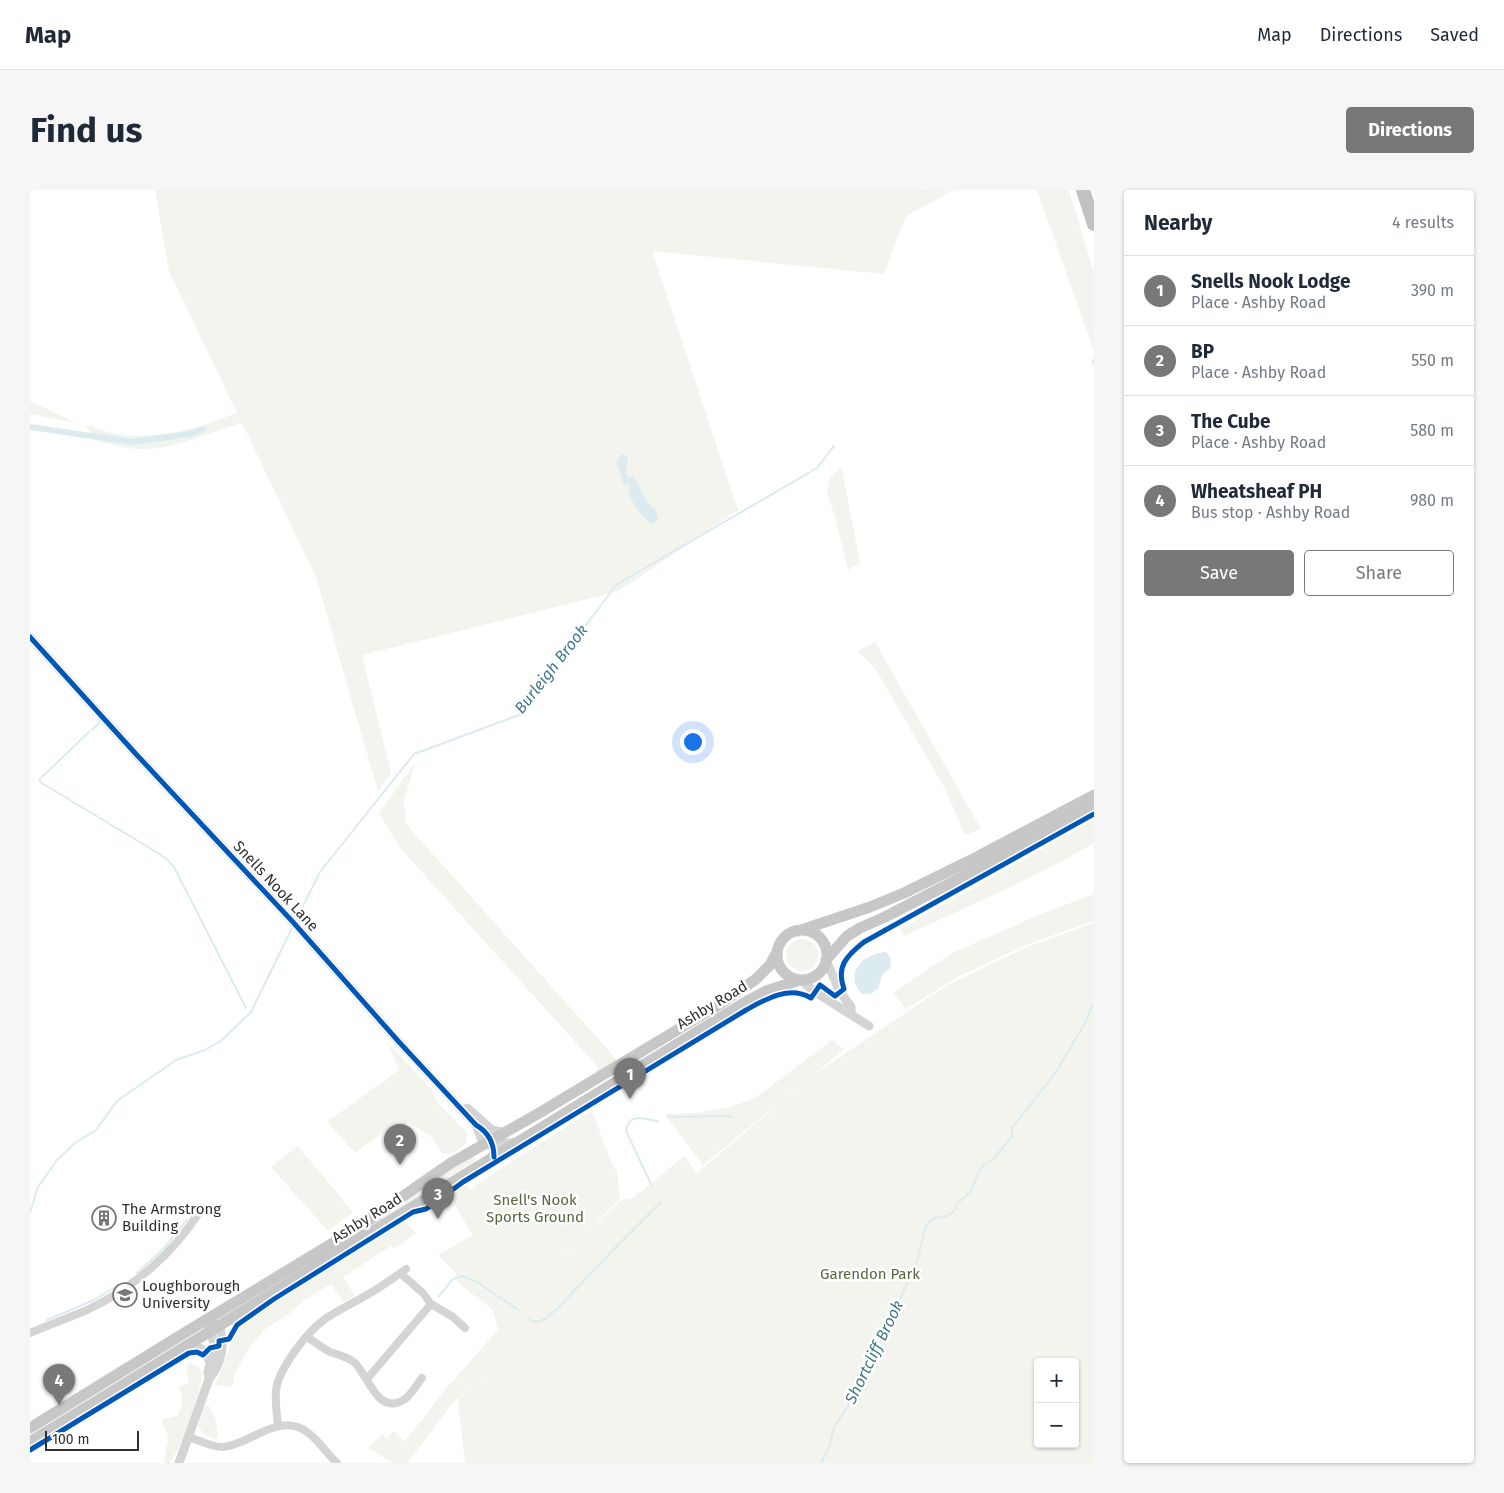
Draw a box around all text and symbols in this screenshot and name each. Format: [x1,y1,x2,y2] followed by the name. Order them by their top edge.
[25,21,71,49] text: Map
[1257,24,1292,46] text: Map
[1320,24,1402,46] text: Directions
[1430,24,1479,46] text: Saved
[1346,107,1474,153] button: Directions
[30,109,142,151] text: Find us
[1144,210,1212,236] text: Nearby
[1392,213,1454,232] text: 4 results
[1191,270,1350,293] text: Snells Nook Lodge
[1156,281,1164,300] text: 1
[1411,281,1454,300] text: 390 m
[1191,293,1326,312] text: Place · Ashby Road
[1191,340,1214,363] text: BP
[1156,351,1164,370] text: 2
[1411,351,1454,370] text: 550 m
[1191,363,1326,382] text: Place · Ashby Road
[1191,410,1271,433] text: The Cube
[1156,421,1164,440] text: 3
[1410,421,1454,440] text: 580 m
[1191,433,1326,452] text: Place · Ashby Road
[1191,480,1322,503] text: Wheatsheaf PH
[1155,491,1165,510] text: 4
[1410,491,1454,510] text: 980 m
[1191,503,1350,522] text: Bus stop · Ashby Road
[1144,550,1294,596] button: Save
[1304,550,1454,596] button: Share
[510,621,592,717] water label: Burleigh Brook
[680,729,706,755] your location
[230,837,322,935] street label: Snells Nook Lane
[673,977,751,1033] street label: Ashby Road
[614,1058,646,1099] pin: 1
[384,1124,416,1165] pin: 2
[422,1178,454,1219] pin: 3
[329,1189,405,1247] street label: Ashby Road
[486,1191,584,1226] park label: Snell's Nook Sports Ground
[122,1200,221,1235] place label: The Armstrong Building
[91,1205,117,1231] building icon: The Armstrong Building
[820,1265,920,1283] park label: Garendon Park
[142,1277,240,1312] place label: Loughborough University
[112,1282,138,1308] school or university icon: Loughborough University
[840,1297,907,1408] water label: Shortcliff Brook
[1034,1358,1079,1448] map controls
[1034,1358,1079,1403] button: +
[43,1364,75,1405] pin: 4
[1034,1403,1079,1448] button: −
[45,1428,139,1451] scale bar
[52,1431,89,1448] text: 100 m

